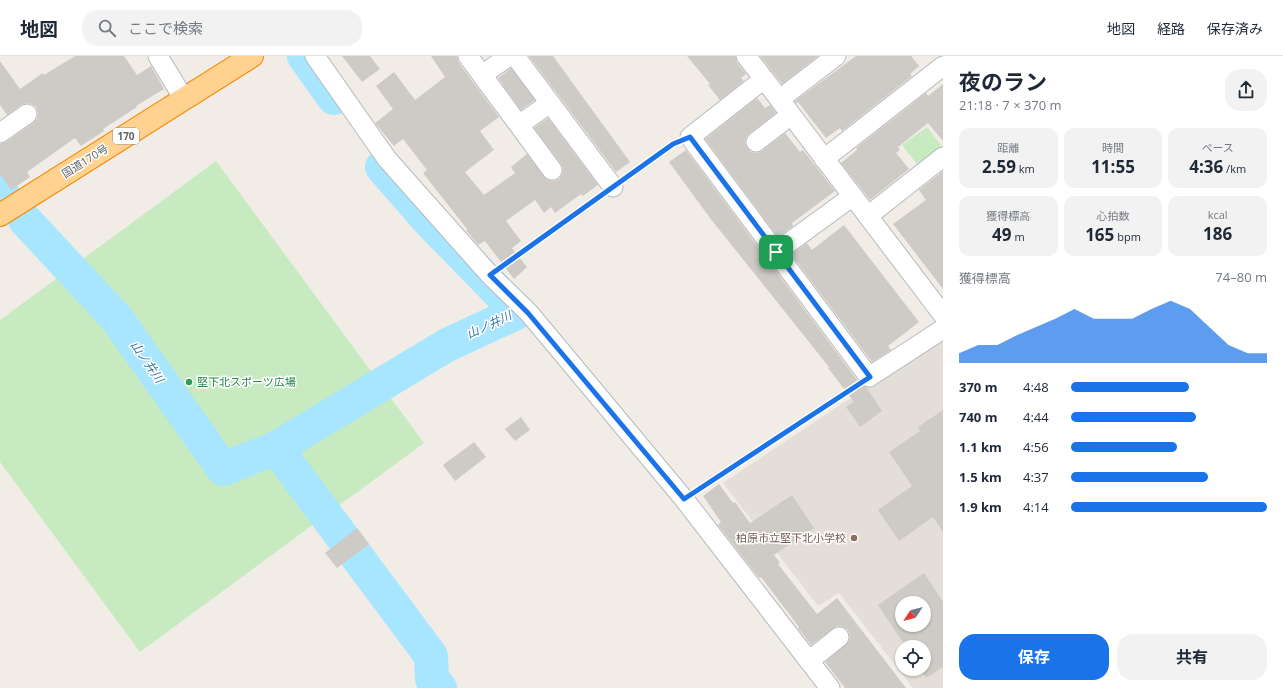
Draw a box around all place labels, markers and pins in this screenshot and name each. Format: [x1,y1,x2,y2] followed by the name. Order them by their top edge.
[759,235,793,269] pin
[197,374,296,389] place label: 堅下北スポーツ広場
[184,377,194,387] marker: 堅下北スポーツ広場
[736,530,846,545] place label: 柏原市立堅下北小学校
[849,533,859,543] marker: 柏原市立堅下北小学校

